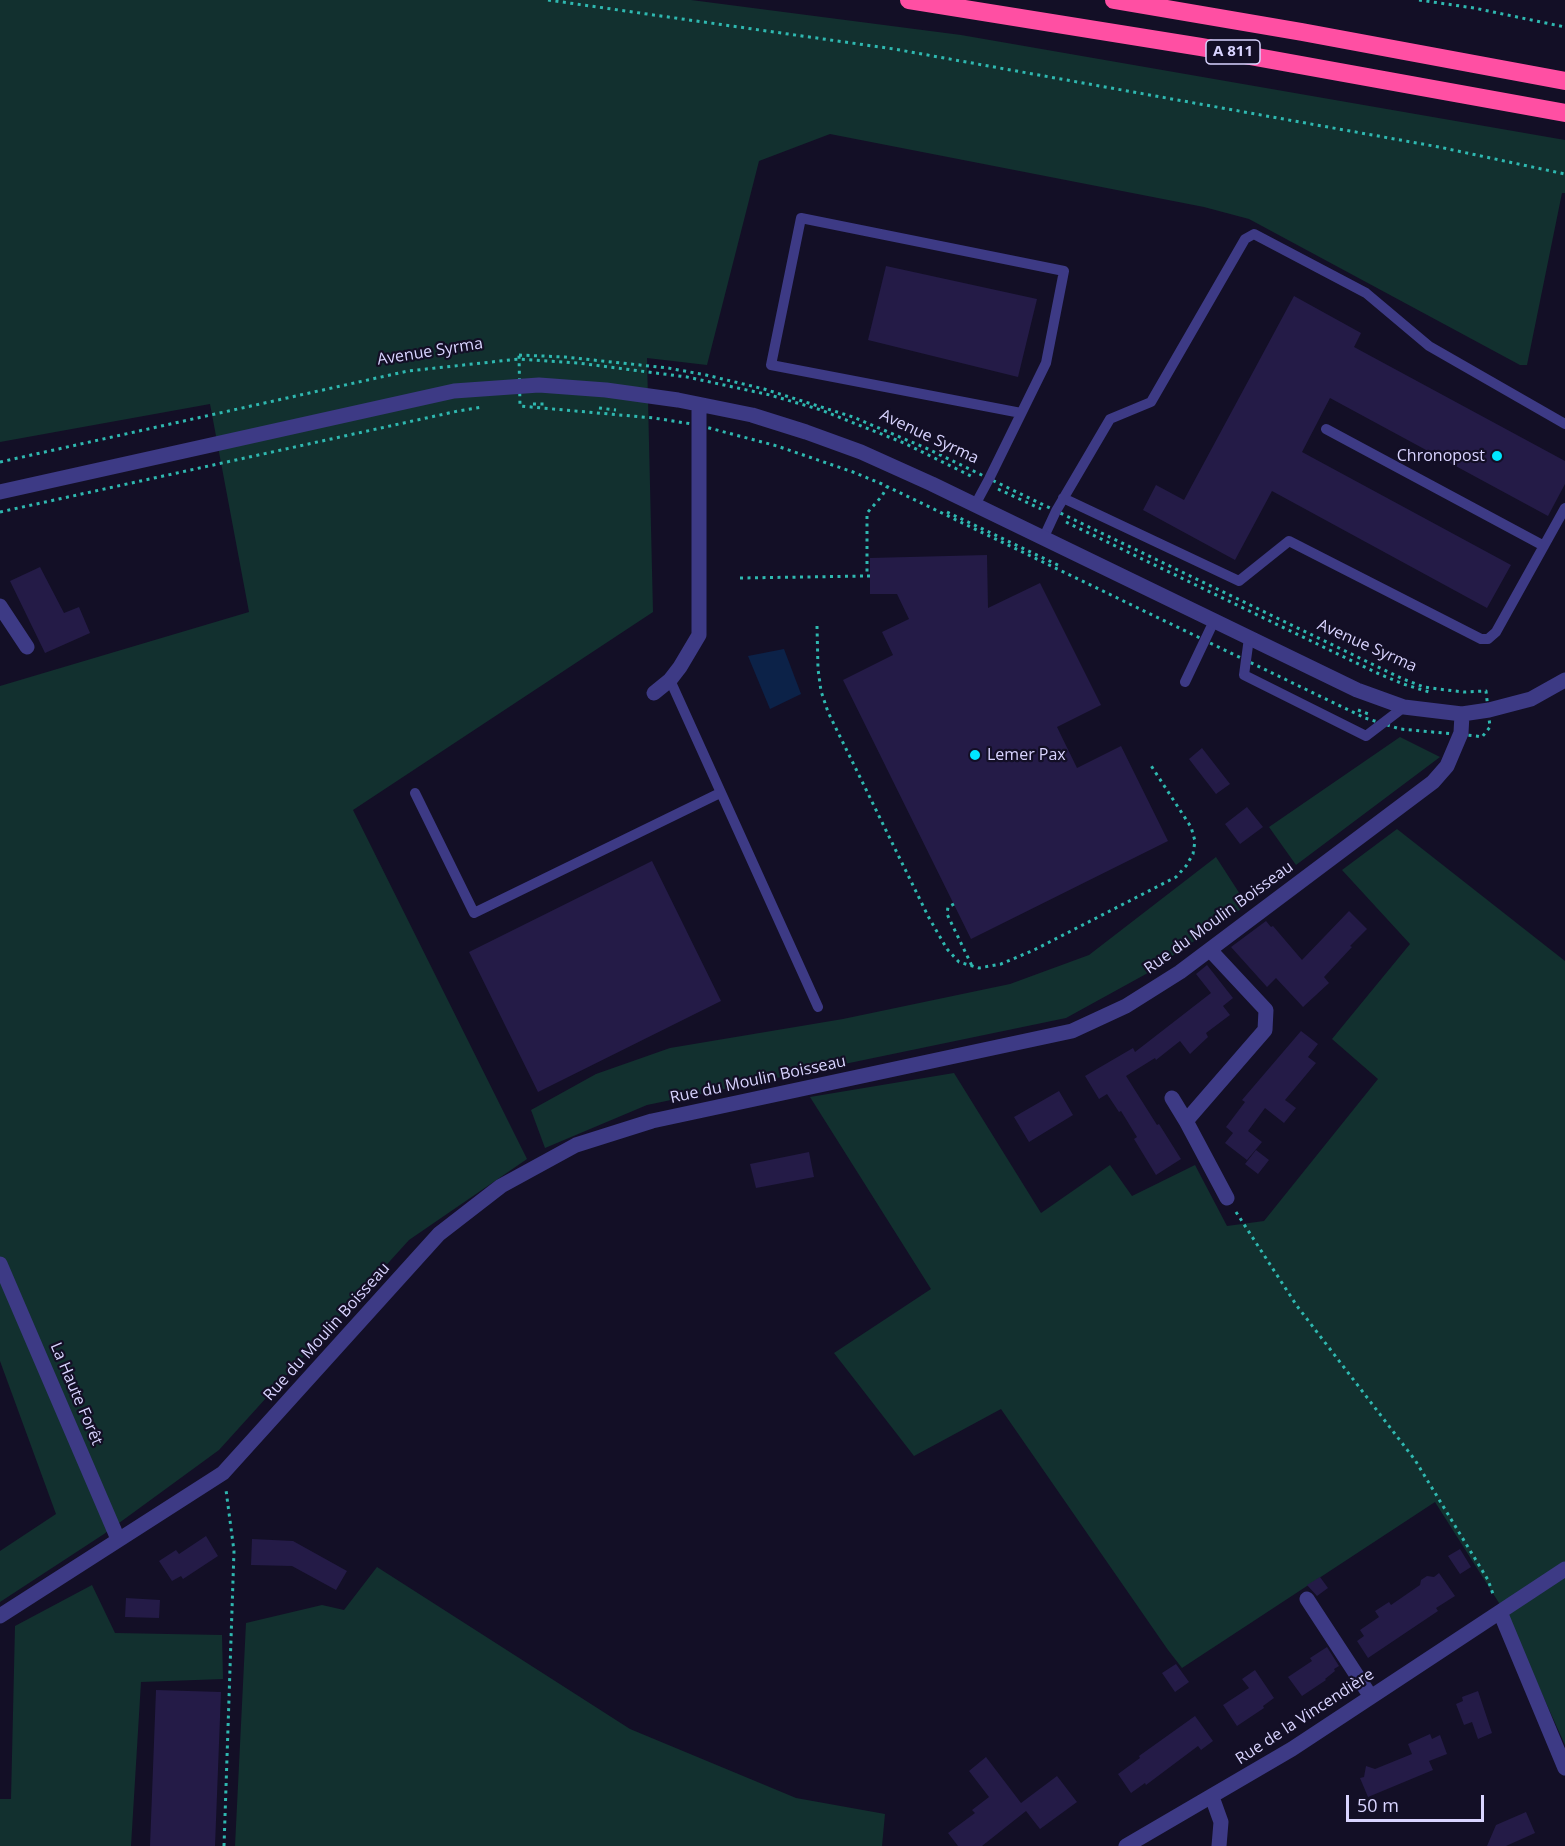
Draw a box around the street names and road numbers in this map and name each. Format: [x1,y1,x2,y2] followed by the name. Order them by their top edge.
[1206,40,1260,64] road number: A 811
[376,334,484,370] street label: Avenue Syrma
[877,406,981,468] street label: Avenue Syrma
[1314,615,1420,677] street label: Avenue Syrma
[1141,858,1297,978] street label: Rue du Moulin Boisseau
[668,1052,848,1108] street label: Rue du Moulin Boisseau
[260,1259,394,1405] street label: Rue du Moulin Boisseau
[46,1340,106,1448] street label: La Haute Forêt
[1232,1665,1378,1769] street label: Rue de la Vincendière

